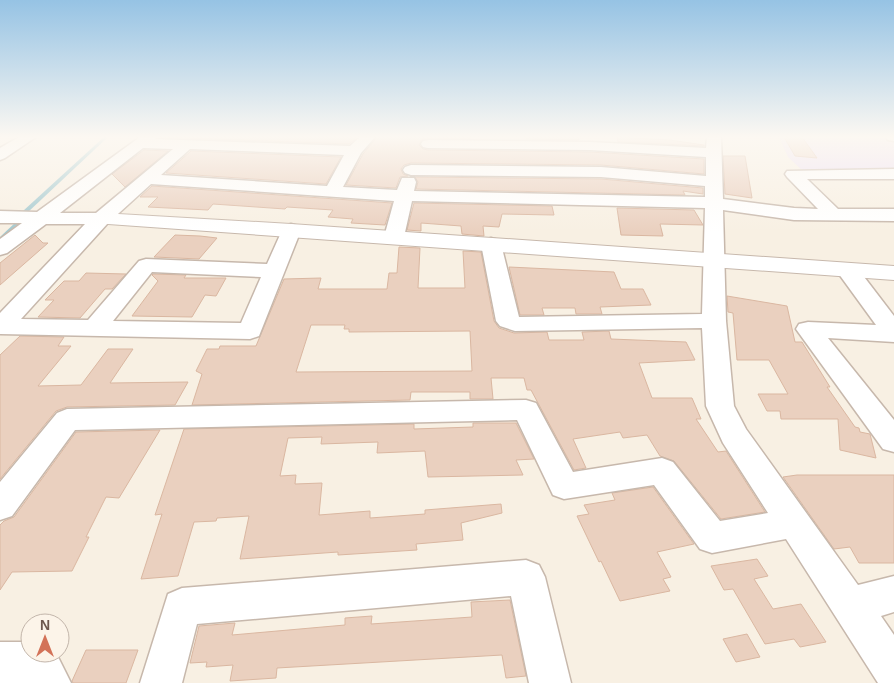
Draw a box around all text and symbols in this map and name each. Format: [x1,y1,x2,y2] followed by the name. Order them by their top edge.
[20,613,70,663] north arrow
[40,617,50,633] text: N

